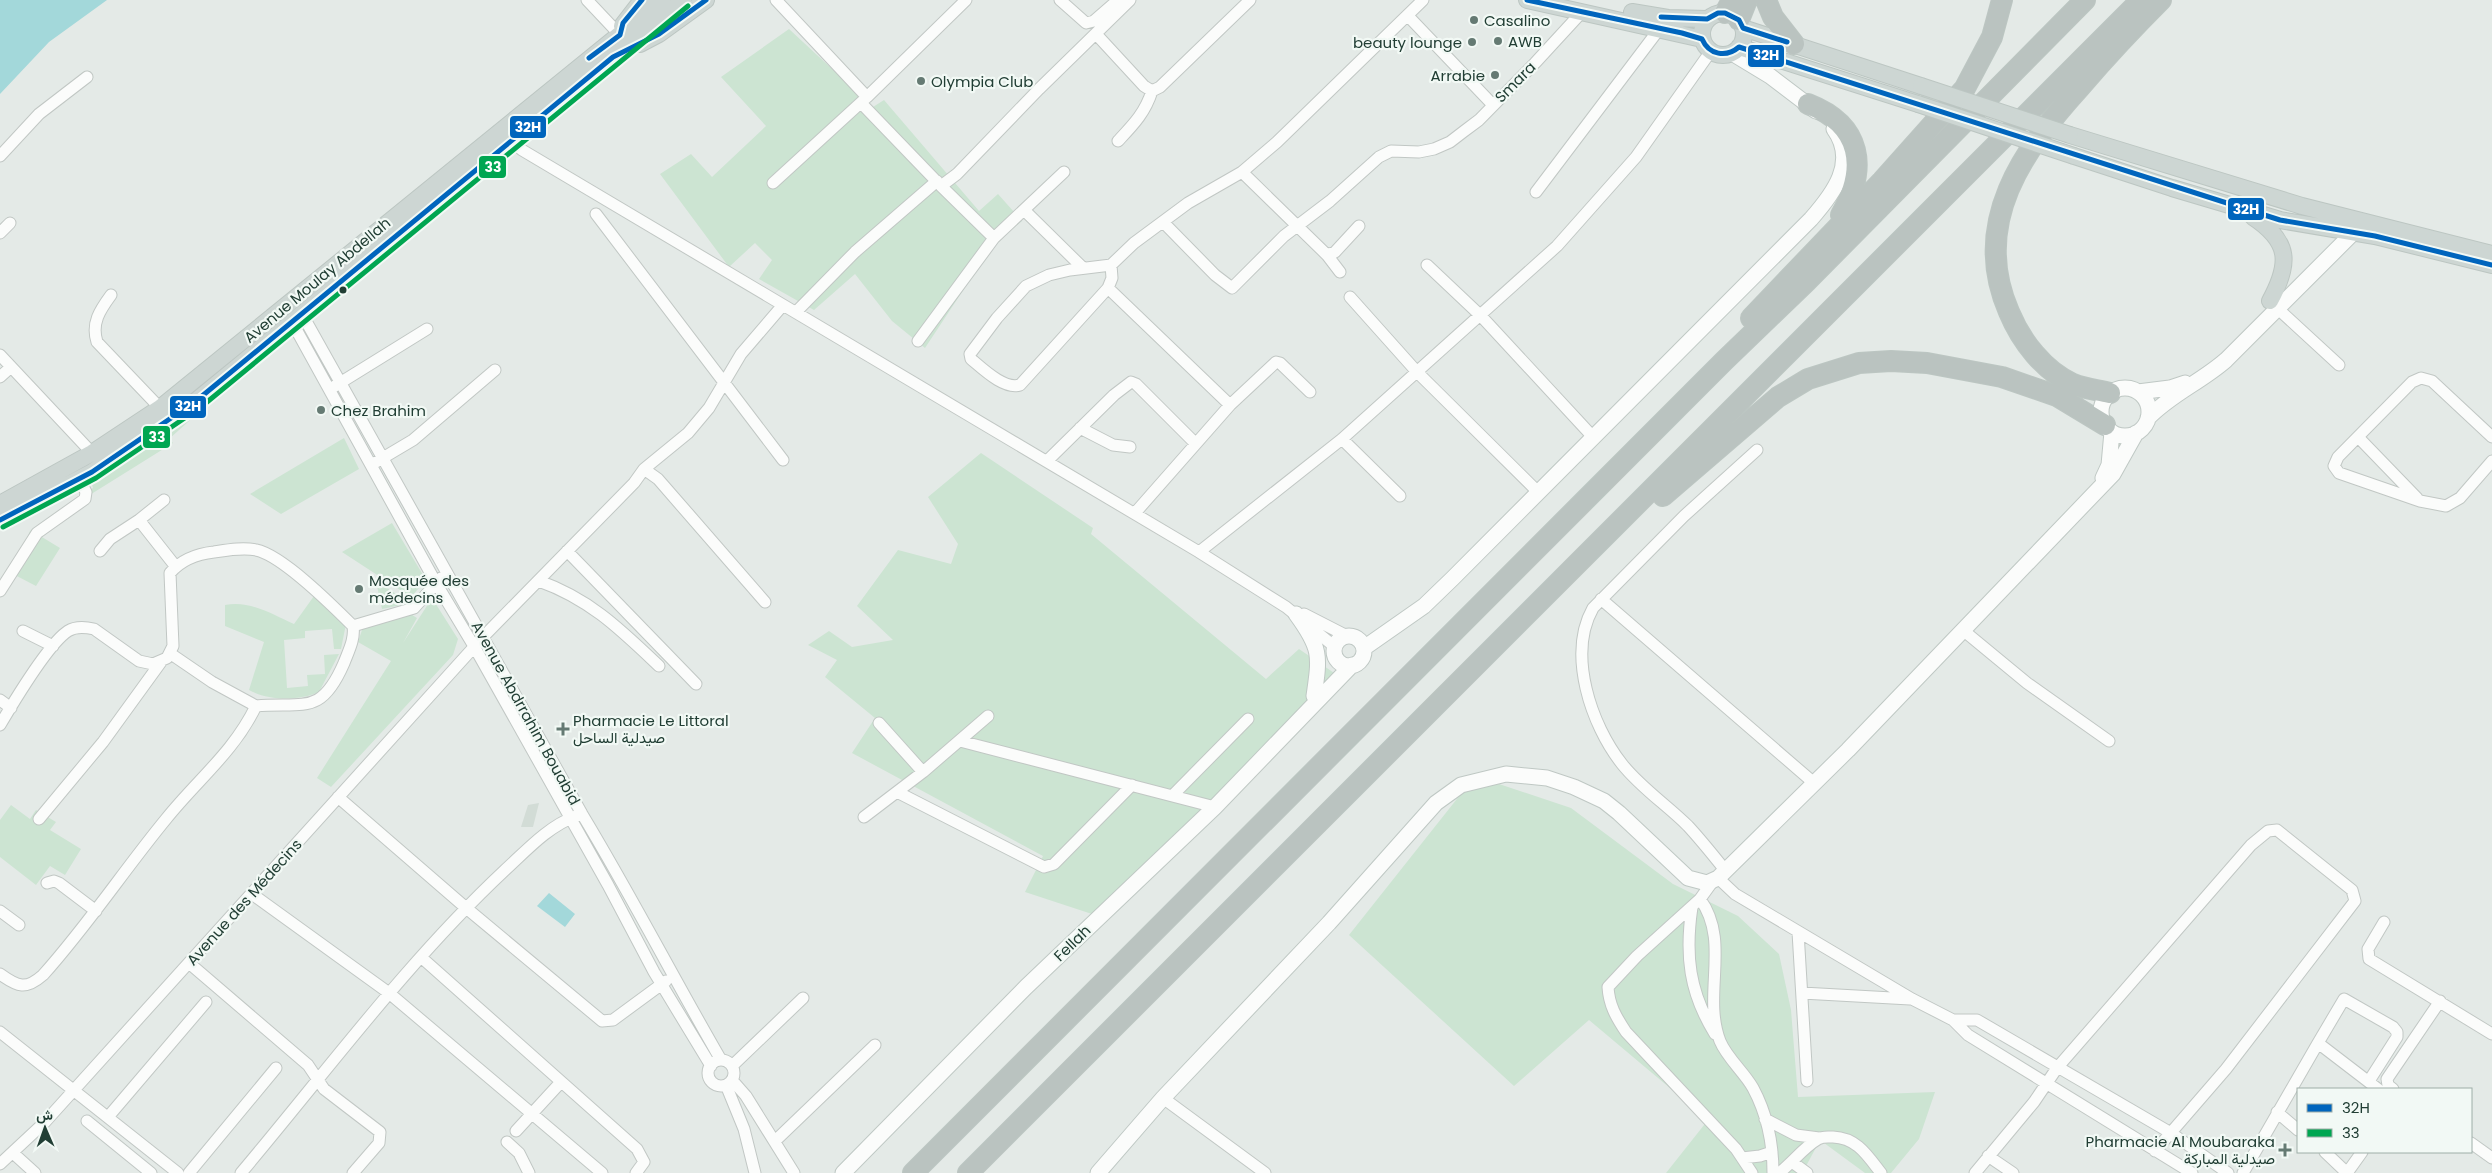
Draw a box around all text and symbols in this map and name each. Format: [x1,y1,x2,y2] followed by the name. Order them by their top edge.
[1484,10,1550,31] place label: Casalino
[1468,14,1480,26] marker: Casalino
[1508,31,1542,52] place label: AWB
[1353,32,1462,53] place label: beauty lounge
[1492,35,1504,47] marker: AWB
[1466,36,1478,48] marker: beauty lounge
[1747,44,1785,68] line badge: 32H
[1753,45,1779,65] text: 32H
[1490,57,1540,107] street label: Smara
[1430,65,1485,86] place label: Arrabie
[1489,69,1501,81] marker: Arrabie
[931,71,1033,92] place label: Olympia Club
[915,75,927,87] marker: Olympia Club
[509,115,547,139] line badge: 32H
[515,117,541,137] text: 32H
[478,155,507,179] line badge: 33
[485,157,501,177] text: 33
[2227,197,2265,221] line badge: 32H
[2233,199,2259,219] text: 32H
[239,212,395,348] street label: Avenue Moulay Abdellah
[338,285,348,295] unlabelled marker
[169,395,207,419] line badge: 32H
[175,396,201,416] text: 32H
[331,400,426,421] place label: Chez Brahim
[315,404,327,416] marker: Chez Brahim
[142,425,171,449] line badge: 33
[149,427,165,447] text: 33
[369,570,469,608] place label: Mosquée des médecins
[353,583,365,595] marker: Mosquée des médecins
[467,617,585,809] street label: Avenue Abdrrahim Bouabid
[573,710,729,748] place label: Pharmacie Le Littoral صيدلية الساحل
[557,723,569,735] marker: Pharmacie Le Littoral صيدلية الساحل
[181,834,307,970] street label: Avenue des Médecins
[1049,920,1095,966] street label: Fellah
[2297,1088,2472,1153] legend
[2342,1097,2370,1118] text: 32H
[20,1103,70,1153] north arrow
[36,1105,53,1125] text: ش
[2342,1122,2360,1143] text: 33
[2085,1131,2275,1169] place label: Pharmacie Al Moubaraka صيدلية المباركة
[2279,1144,2291,1156] marker: Pharmacie Al Moubaraka صيدلية المباركة

